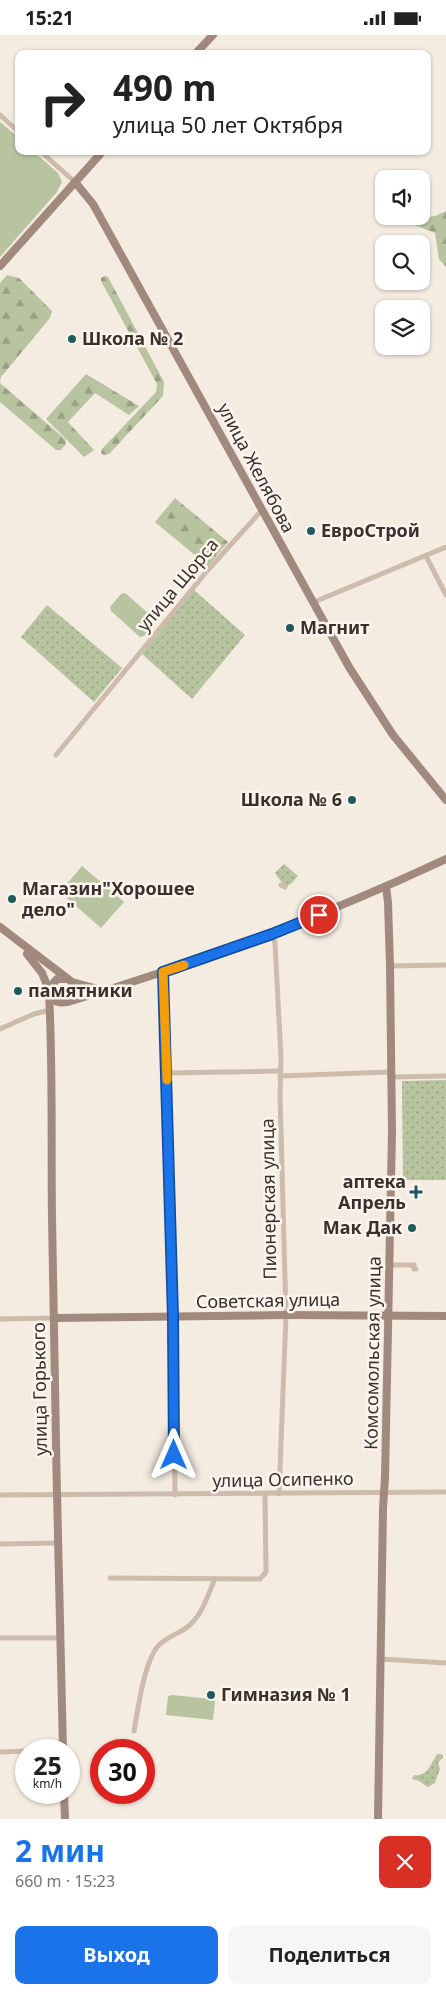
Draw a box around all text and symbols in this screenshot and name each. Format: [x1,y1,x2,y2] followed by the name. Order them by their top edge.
[25,5,74,31] text: 15:21
[113,64,216,111] text: 490 m
[30,70,95,135] icon: right
[113,109,343,139] text: улица 50 лет Октября
[375,170,430,355] map controls
[375,170,430,225] button: sound
[375,235,430,290] button: search
[375,300,430,355] button: layers
[82,326,183,350] place label: Школа № 2
[66,333,78,345] marker: Школа № 2
[212,398,301,537] street label: улица Желябова
[321,518,420,542] place label: ЕвроСтрой
[305,525,317,537] marker: ЕвроСтрой
[131,533,223,636] street label: улица Щорса
[300,615,369,639] place label: Магнит
[284,622,296,634] marker: Магнит
[241,787,342,811] place label: Школа № 6
[346,794,358,806] marker: Школа № 6
[22,876,195,921] place label: Магазин"Хорошее дело"
[6,893,18,905] marker: Магазин"Хорошее дело"
[298,894,340,936] pin
[305,901,333,929] icon: arrive
[28,978,133,1002] place label: памятники
[12,985,24,997] marker: памятники
[255,1118,281,1280] street label: Пионерская улица
[338,1169,406,1214] place label: аптека Апрель
[410,1186,422,1198] marker: аптека Апрель
[323,1215,402,1239] place label: Мак Дак
[406,1222,418,1234] marker: Мак Дак
[358,1256,386,1450] street label: Комсомольская улица
[196,1287,340,1313] street label: Советская улица
[26,1322,52,1456] street label: улица Горького
[147,1428,199,1480] position arrow
[212,1466,354,1492] street label: улица Осипенко
[221,1682,351,1706] place label: Гимназия № 1
[205,1689,217,1701] marker: Гимназия № 1
[90,1739,155,1804] speed limit sign: 30
[33,1748,62,1782] text: 25
[33,1775,62,1792] text: km/h
[15,1830,105,1871] text: 2 мин
[379,1836,431,1888] button: close
[15,1870,115,1892] text: 660 m · 15:23
[15,1926,218,1984] button: Выход
[228,1926,431,1984] button: Поделиться

